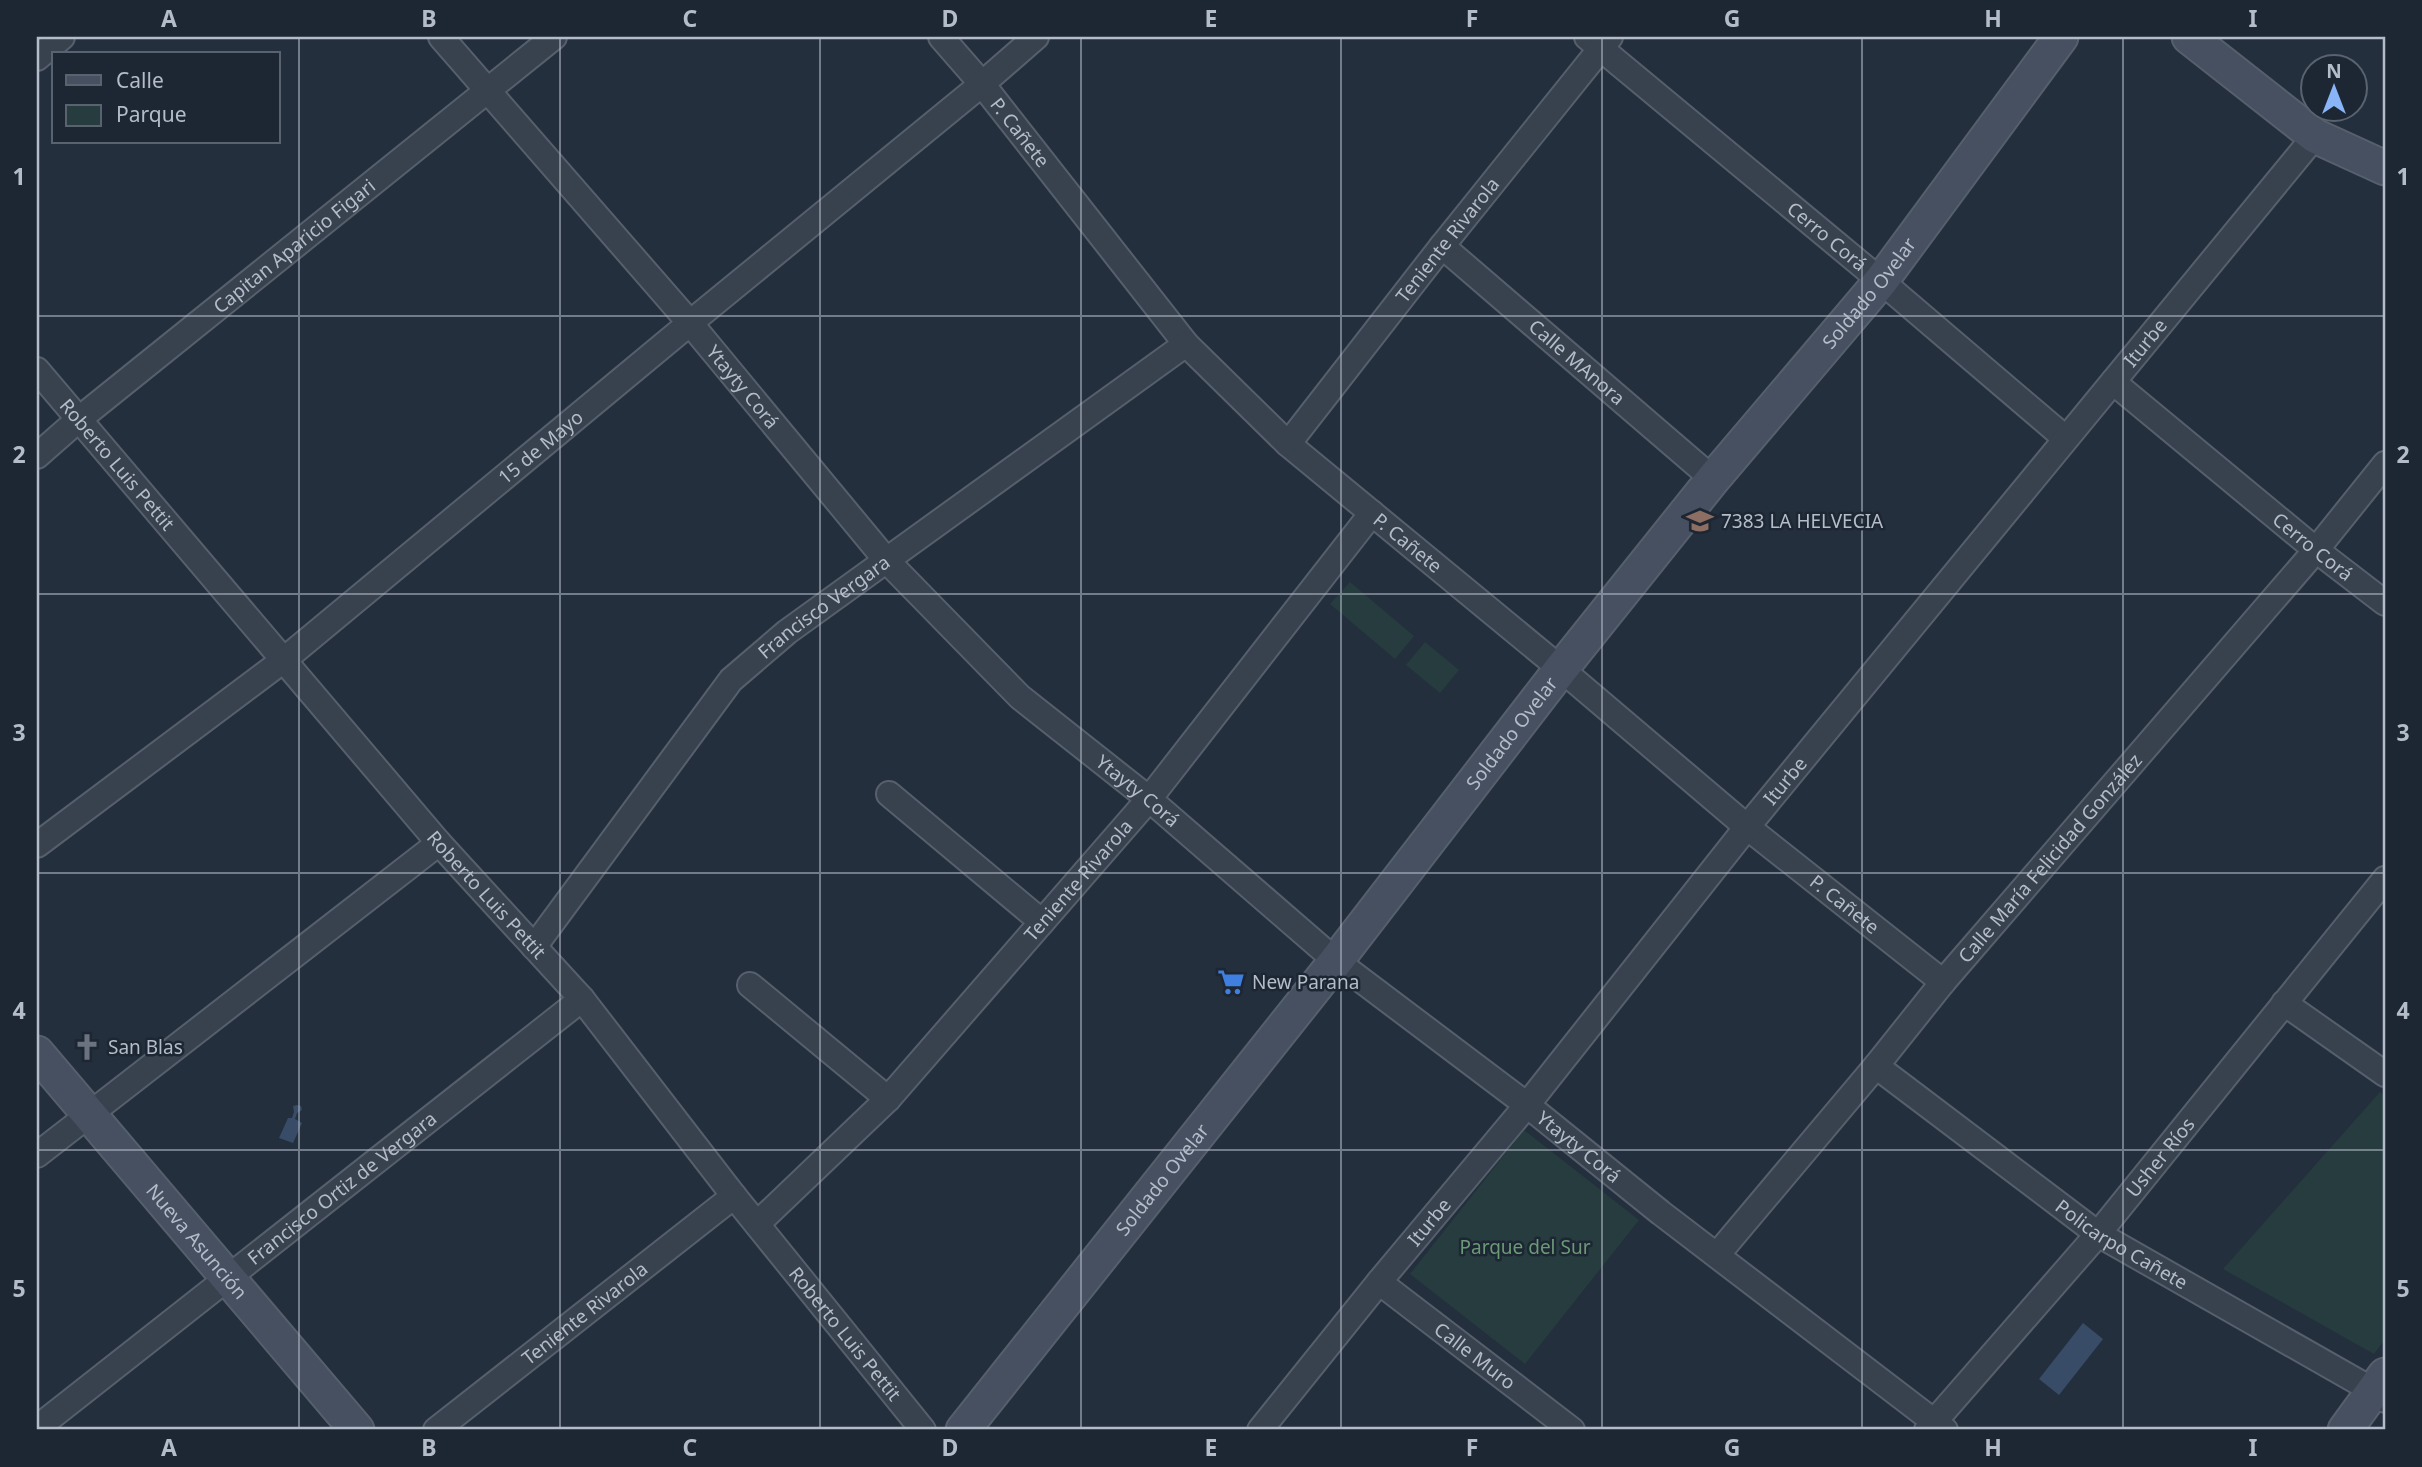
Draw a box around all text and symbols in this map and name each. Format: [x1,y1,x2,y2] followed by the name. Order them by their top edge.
[161,2,177,34] text: A
[421,2,437,34] text: B
[683,2,698,34] text: C
[942,2,958,34] text: D
[1205,2,1217,34] text: E
[1466,2,1478,34] text: F
[1724,2,1740,34] text: G
[1984,2,2002,34] text: H
[2249,2,2258,34] text: I
[52,52,280,144] legend
[2300,52,2370,122] north arrow
[2326,58,2342,84] text: N
[116,66,164,94] text: Calle
[985,92,1056,173] street label: P. Cañete
[116,100,186,128] text: Parque
[12,160,26,192] text: 1
[2396,160,2410,192] text: 1
[1390,172,1505,308] street label: Teniente Rivarola
[208,173,381,319] street label: Capitan Aparicio Figari
[1782,196,1872,277] street label: Cerro Corá
[1816,232,1922,354] street label: Soldado Ovelar
[1523,313,1631,411] street label: Calle MAnora
[2117,313,2173,372] street label: Iturbe
[701,340,785,434] street label: Ytayty Corá
[54,393,181,536] street label: Roberto Luis Pettit
[493,404,589,490] street label: 15 de Mayo
[12,438,26,470] text: 2
[2396,438,2410,470] text: 2
[1685,506,1715,536] school or university icon: 7383 LA HELVECIA
[2267,506,2358,587] street label: Cerro Corá
[1368,507,1448,579] street label: P. Cañete
[1721,508,1884,534] place label: 7383 LA HELVECIA
[752,549,895,664] street label: Francisco Vergara
[1460,671,1564,795] street label: Soldado Ovelar
[12,716,26,748] text: 3
[2396,716,2410,748] text: 3
[1952,748,2148,968] street label: Calle María Felicidad González
[1090,749,1185,833] street label: Ytayty Corá
[1757,751,1813,810] street label: Iturbe
[1018,814,1138,947] street label: Teniente Rivarola
[421,825,552,965] street label: Roberto Luis Pettit
[1804,869,1885,940] street label: P. Cañete
[1216,967,1246,997] supermarket icon: New Parana
[1252,969,1359,995] place label: New Parana
[12,994,26,1026] text: 4
[2396,994,2410,1026] text: 4
[72,1032,102,1062] church icon: San Blas
[108,1034,183,1060] place label: San Blas
[242,1105,442,1271] street label: Francisco Ortiz de Vergara
[1531,1105,1626,1189] street label: Ytayty Corá
[2120,1112,2200,1202] street label: Usher Ríos
[1110,1118,1215,1241] street label: Soldado Ovelar
[140,1178,253,1305] street label: Nueva Asunción
[1401,1193,1457,1252] street label: Iturbe
[2050,1193,2192,1295] street label: Policarpo Cañete
[1460,1234,1591,1260] park label: Parque del Sur
[516,1256,653,1371] street label: Teniente Rivarola
[783,1261,907,1406] street label: Roberto Luis Pettit
[12,1272,26,1304] text: 5
[2396,1272,2410,1304] text: 5
[1429,1316,1521,1395] street label: Calle Muro
[161,1431,177,1463] text: A
[421,1431,437,1463] text: B
[683,1431,698,1463] text: C
[942,1431,958,1463] text: D
[1205,1431,1217,1463] text: E
[1466,1431,1478,1463] text: F
[1724,1431,1740,1463] text: G
[1984,1431,2002,1463] text: H
[2249,1431,2258,1463] text: I

